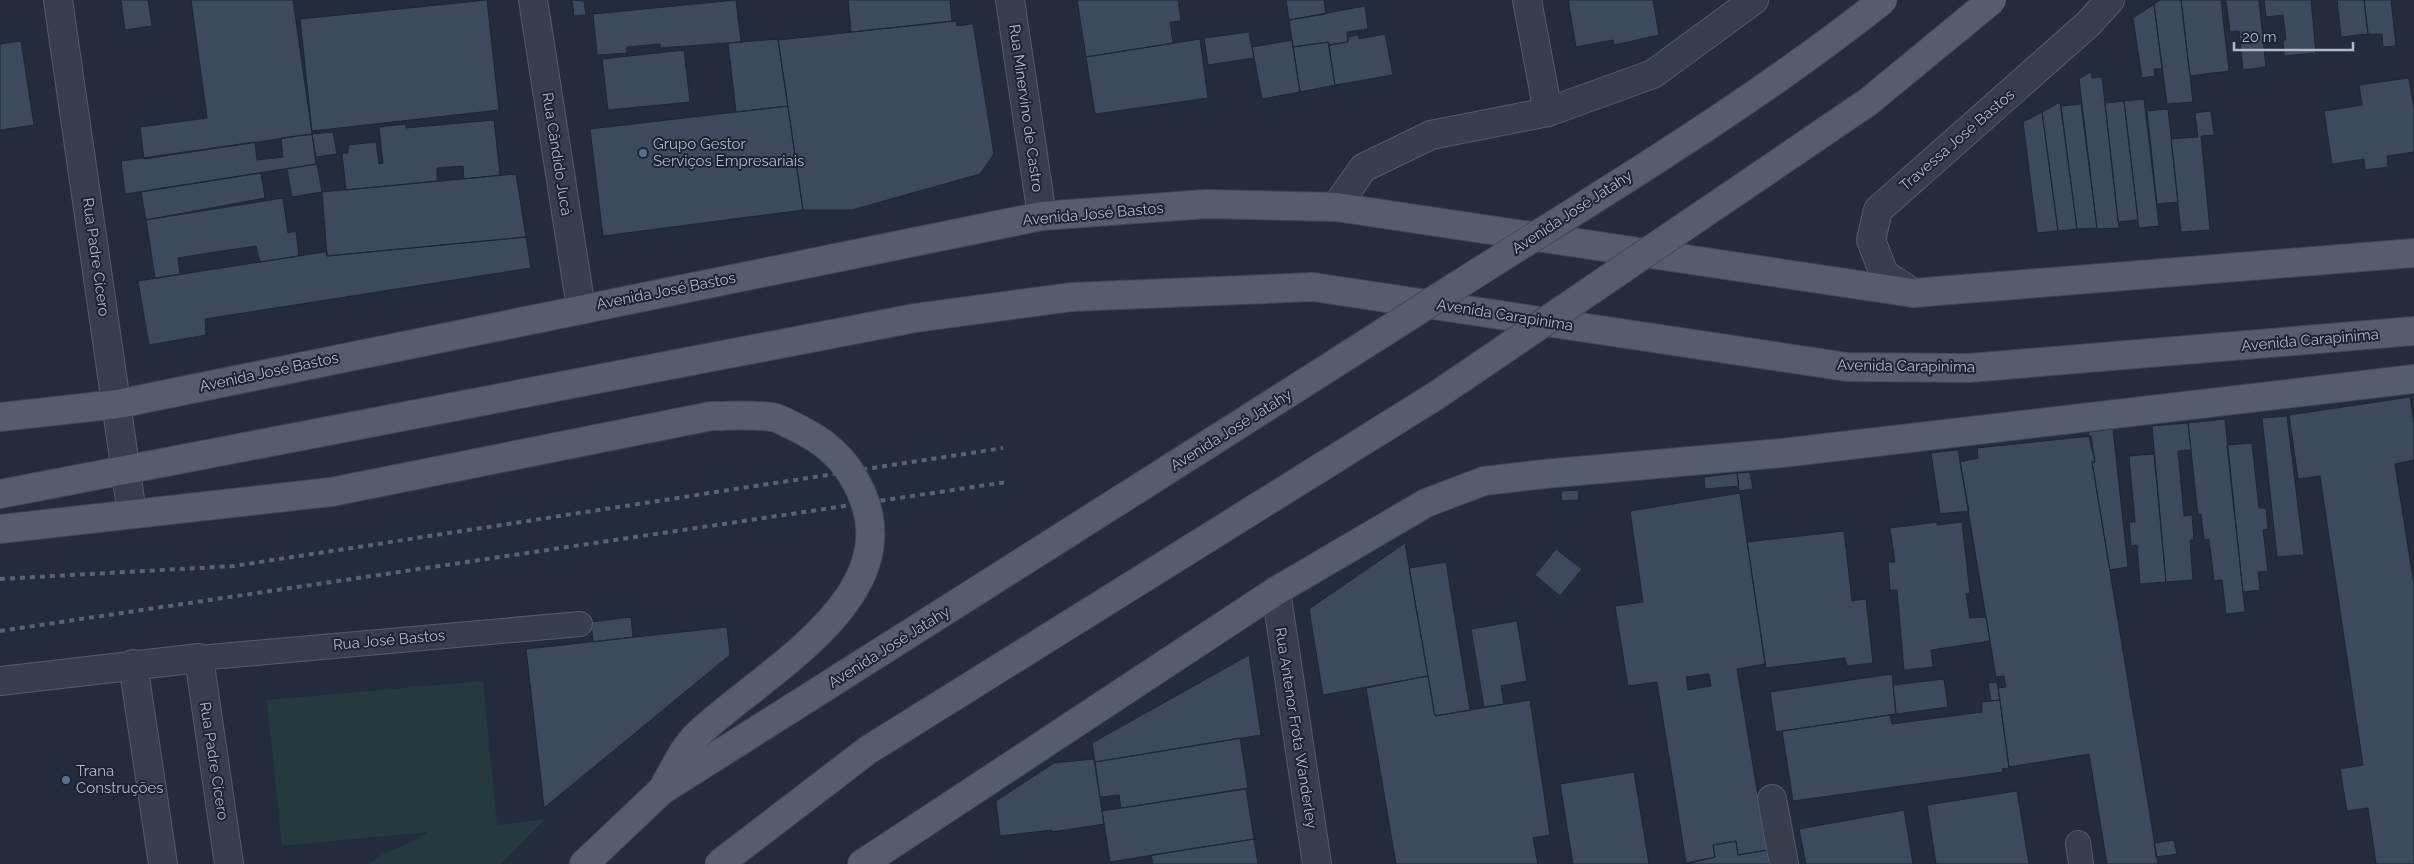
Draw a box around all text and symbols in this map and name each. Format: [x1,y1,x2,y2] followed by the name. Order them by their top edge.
[2234,20,2353,52] scale bar
[1005,23,1047,193] street label: Rua Minervino de Castro
[2242,28,2277,46] text: 20 m
[1896,85,2018,195] street label: Travessa José Bastos
[538,91,576,217] street label: Rua Cândido Jucá
[653,135,804,170] place label: Grupo Gestor Serviços Empresariais
[637,147,649,159] marker: Grupo Gestor Serviços Empresariais
[1509,166,1635,258] street label: Avenida José Jatahy
[79,197,113,317] street label: Rua Padre Cícero
[1022,199,1164,229] street label: Avenida José Bastos
[595,269,737,313] street label: Avenida José Bastos
[1435,295,1575,335] street label: Avenida Carapinima
[2241,325,2379,355] street label: Avenida Carapinima
[198,348,340,396] street label: Avenida José Bastos
[1837,356,1975,376] street label: Avenida Carapinima
[1167,385,1295,475] street label: Avenida José Jatahy
[825,602,953,692] street label: Avenida José Jatahy
[332,626,446,654] street label: Rua José Bastos
[1271,626,1321,830] street label: Rua Antenor Frota Wanderley
[196,701,232,821] street label: Rua Padre Cícero
[76,762,164,797] place label: Trana Construções
[60,774,72,786] marker: Trana Construções

